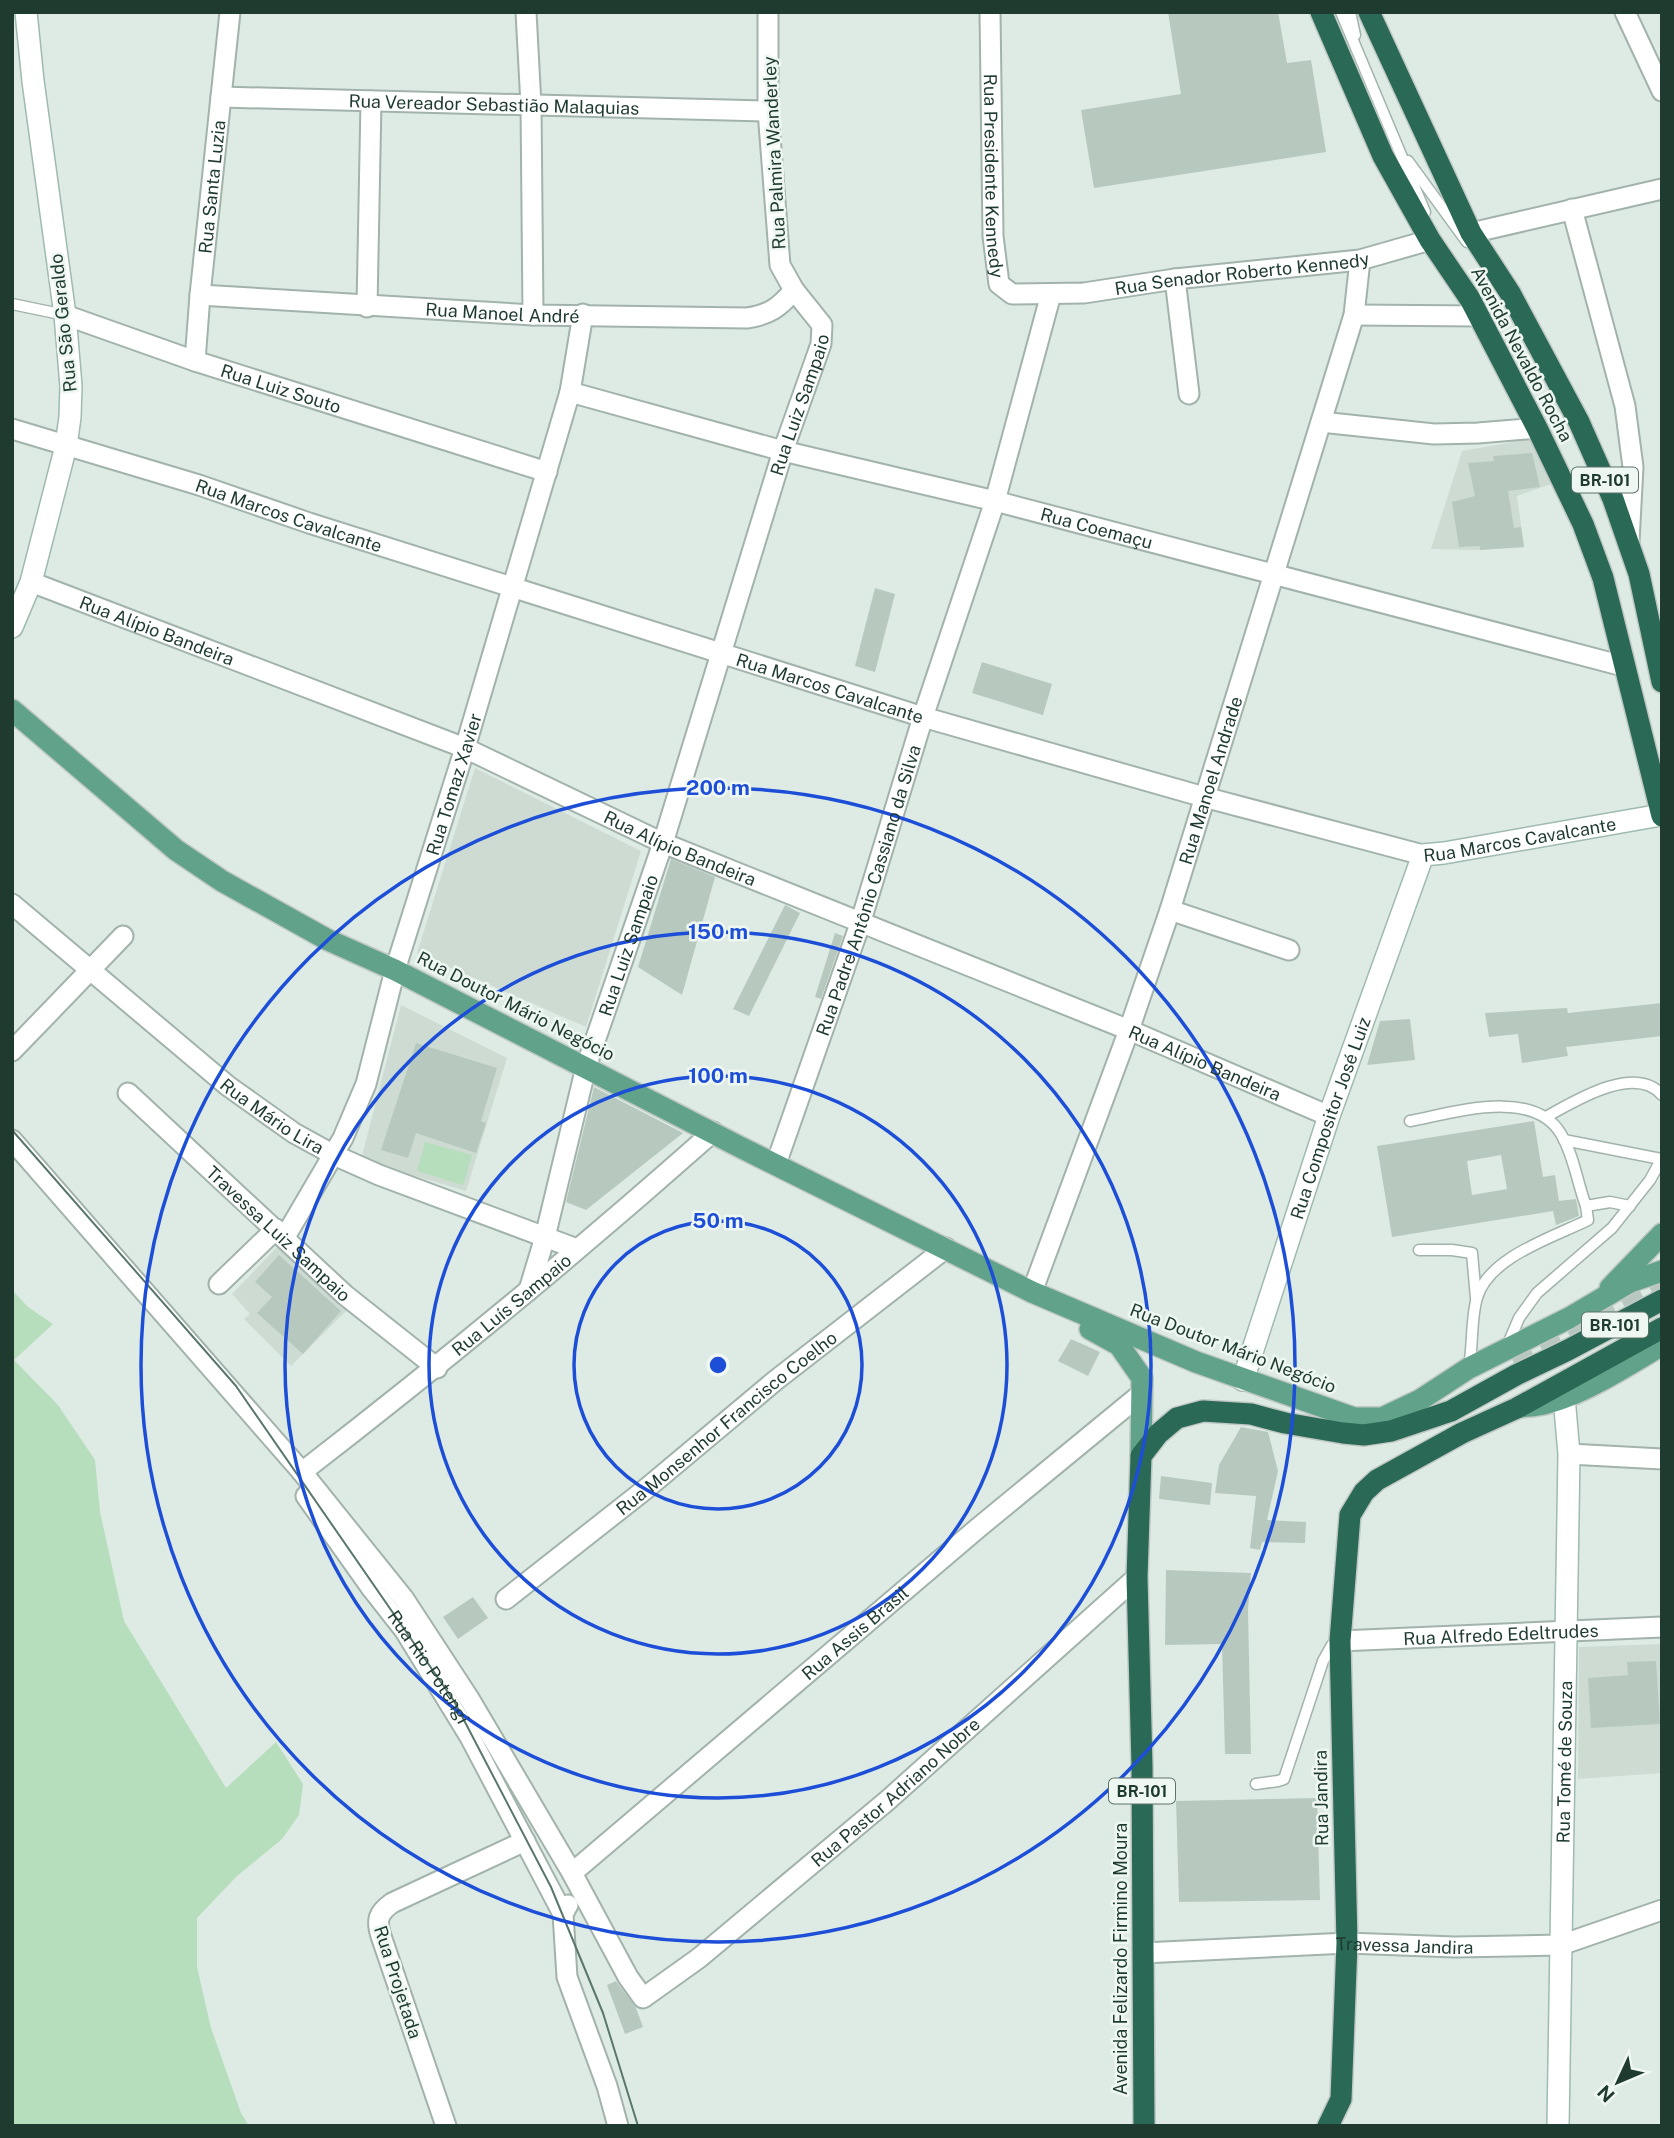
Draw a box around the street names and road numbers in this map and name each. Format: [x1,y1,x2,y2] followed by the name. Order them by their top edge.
[758,55,790,250] street label: Rua Palmira Wanderley
[980,74,1009,280] street label: Rua Presidente Kennedy
[348,90,640,118] street label: Rua Vereador Sebastião Malaquias
[194,119,229,255] street label: Rua Santa Luzia
[1113,247,1372,299] street label: Rua Senador Roberto Kennedy
[45,253,81,393] street label: Rua São Geraldo
[1467,263,1577,445] street label: Avenida Nevaldo Rocha
[425,298,580,326] street label: Rua Manoel André
[766,334,832,478] street label: Rua Luiz Sampaio
[218,359,344,417] street label: Rua Luiz Souto
[1572,467,1638,492] road number: BR-101
[193,474,385,556] street label: Rua Marcos Cavalcante
[1038,503,1155,553] street label: Rua Coemaçu
[77,591,237,669] street label: Rua Alípio Bandeira
[734,648,926,727] street label: Rua Marcos Cavalcante
[1174,694,1246,867] street label: Rua Manoel Andrade
[421,710,485,858] street label: Rua Tomaz Xavier
[811,742,924,1038] street label: Rua Padre Antônio Cassiano da Silva
[601,806,759,890] street label: Rua Alípio Bandeira
[1422,813,1618,865] street label: Rua Marcos Cavalcante
[594,872,662,1019] street label: Rua Luiz Sampaio
[414,947,618,1065] street label: Rua Doutor Mário Negócio
[1286,1014,1374,1222] street label: Rua Compositor José Luiz
[1126,1021,1284,1105] street label: Rua Alípio Bandeira
[216,1074,328,1158] street label: Rua Mário Lira
[202,1161,355,1306] street label: Travessa Luiz Sampaio
[447,1249,575,1360] street label: Rua Luís Sampaio
[1127,1299,1339,1397] street label: Rua Doutor Mário Negócio
[1582,1312,1648,1338] road number: BR-101
[612,1327,841,1519] street label: Rua Monsenhor Francisco Coelho
[797,1582,912,1684] street label: Rua Assis Brasil
[384,1606,474,1727] street label: Rua Rio Potengi
[1403,1619,1599,1649] street label: Rua Alfredo Edeltrudes
[1552,1680,1576,1844] street label: Rua Tomé de Souza
[806,1713,984,1871] street label: Rua Pastor Adriano Nobre
[1310,1750,1332,1846] street label: Rua Jandira
[1109,1778,1175,1804] road number: BR-101
[1110,1823,1131,2095] street label: Avenida Felizardo Firmino Moura
[370,1923,426,2041] street label: Rua Projetada
[1335,1932,1474,1958] street label: Travessa Jandira

